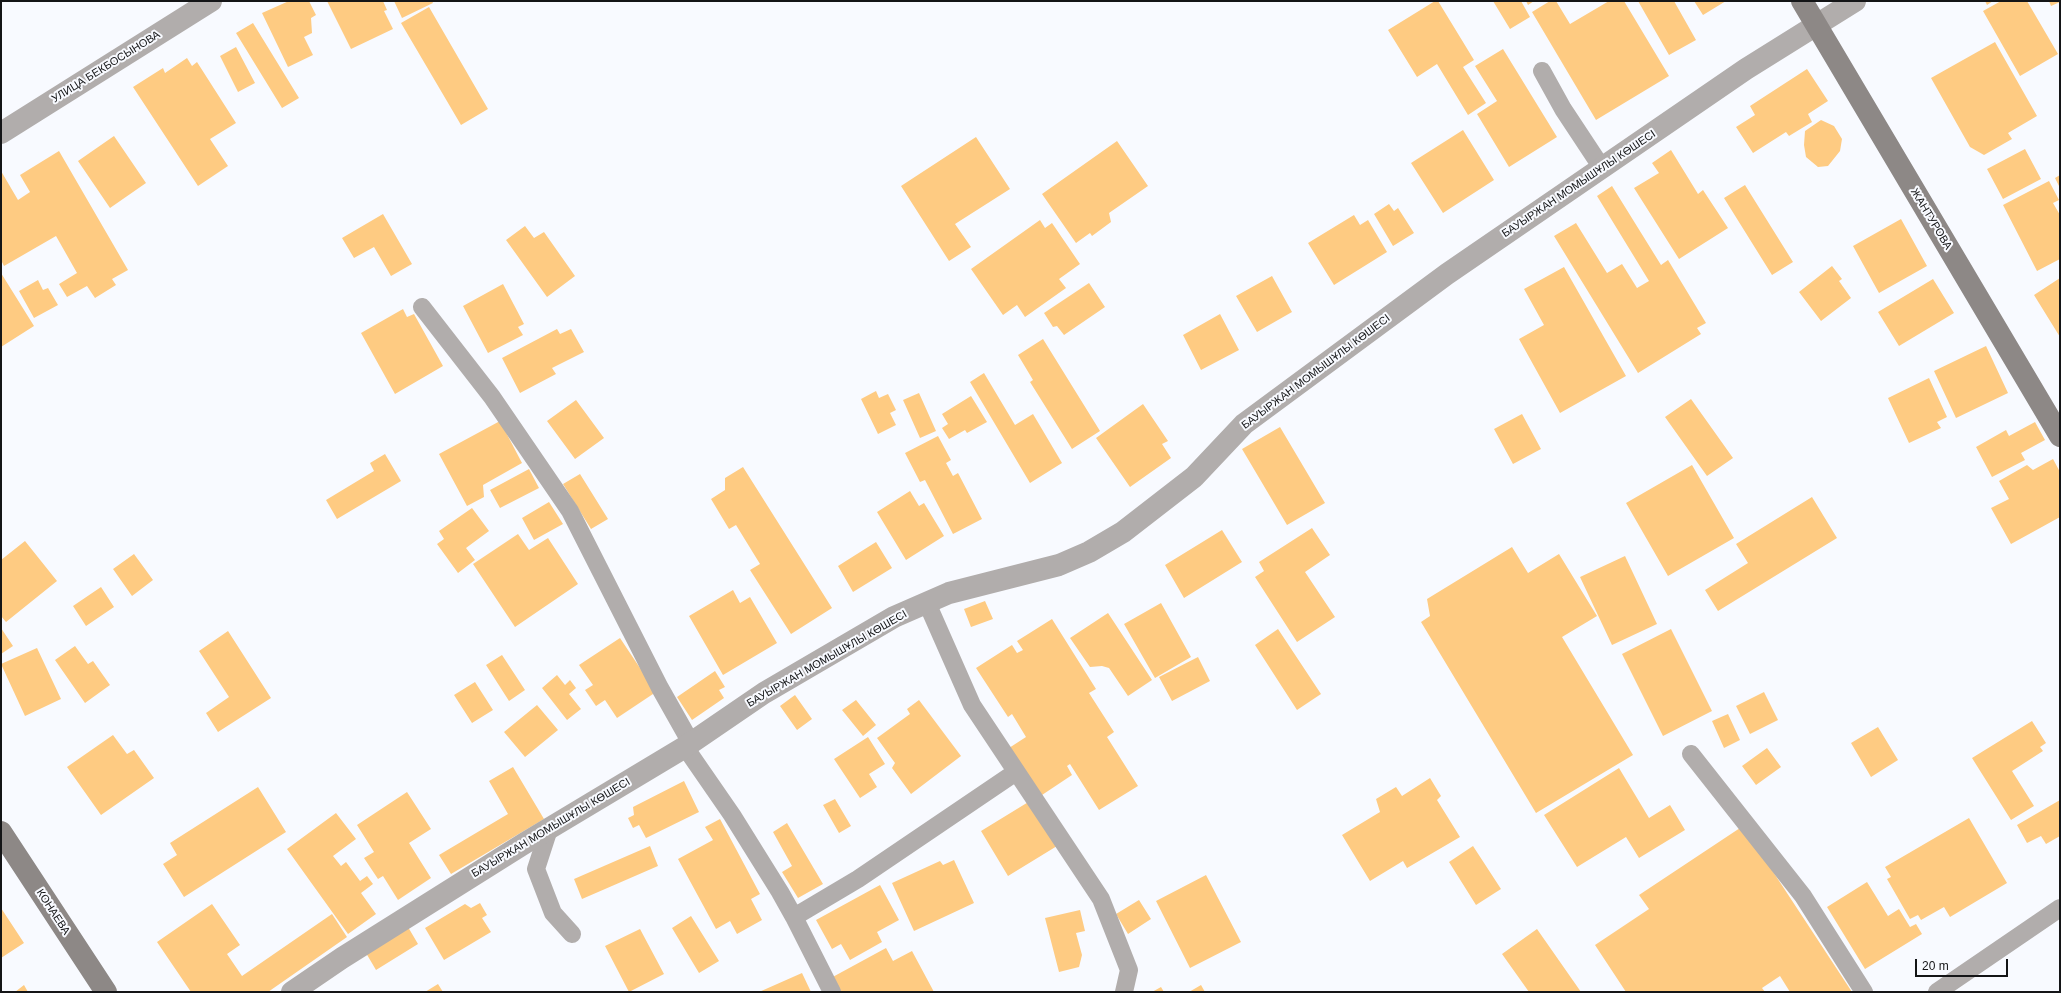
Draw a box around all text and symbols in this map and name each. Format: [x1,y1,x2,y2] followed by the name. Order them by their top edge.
[49,28,163,106] street label: УЛИЦА БЕКБОСЫНОВА
[1500,128,1658,240] street label: БАУЫРЖАН МОМЫШҰЛЫ КӨШЕСІ
[1908,186,1954,252] street label: ЖАНТУРОВА
[1239,312,1393,432] street label: БАУЫРЖАН МОМЫШҰЛЫ КӨШЕСІ
[745,608,909,710] street label: БАУЫРЖАН МОМЫШҰЛЫ КӨШЕСІ
[469,775,633,881] street label: БАУЫРЖАН МОМЫШҰЛЫ КӨШЕСІ
[33,887,73,937] street label: КОНАЕВА
[1917,951,2010,977] scale bar
[1922,959,1949,973] text: 20 m

